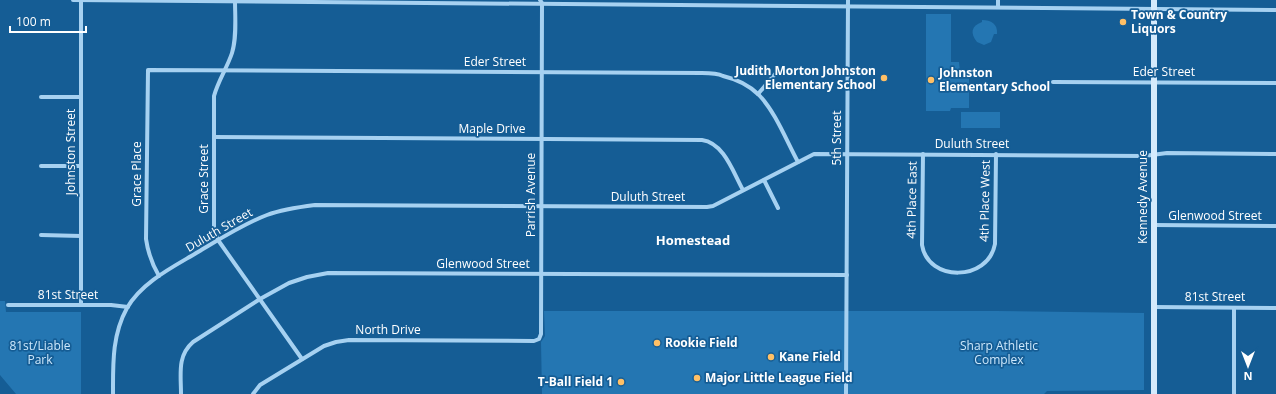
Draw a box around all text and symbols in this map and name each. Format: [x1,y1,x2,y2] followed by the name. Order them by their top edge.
[1131,6,1227,37] place label: Town & Country Liquors
[10,8,86,34] scale bar
[16,13,51,30] text: 100 m
[1118,17,1128,27] marker: Town & Country Liquors
[464,53,526,70] street label: Eder Street
[734,62,876,93] place label: Judith Morton Johnston Elementary School
[1133,63,1195,80] street label: Eder Street
[938,64,1050,95] place label: Johnston Elementary School
[879,73,889,83] marker: Judith Morton Johnston Elementary School
[926,75,936,85] marker: Johnston Elementary School
[62,109,79,196] street label: Johnston Street
[828,110,845,166] street label: 5th Street
[458,120,526,137] street label: Maple Drive
[935,135,1009,152] street label: Duluth Street
[128,141,145,207] street label: Grace Place
[195,144,212,214] street label: Grace Street
[1134,150,1151,244] street label: Kennedy Avenue
[522,152,539,237] street label: Parrish Avenue
[975,160,994,242] street label: 4th Place West
[902,161,921,239] street label: 4th Place East
[611,188,685,205] street label: Duluth Street
[182,204,255,256] street label: Duluth Street
[1168,207,1262,224] street label: Glenwood Street
[656,231,730,249] district label: Homestead
[436,255,530,272] street label: Glenwood Street
[38,286,98,303] street label: 81st Street
[1185,288,1245,305] street label: 81st Street
[355,321,421,338] street label: North Drive
[665,334,738,351] place label: Rookie Field
[9,337,71,368] park label: 81st/Liable Park
[960,337,1038,368] park label: Sharp Athletic Complex
[652,338,662,348] marker: Rookie Field
[1228,346,1268,386] north arrow
[779,348,841,365] place label: Kane Field
[766,352,776,362] marker: Kane Field
[705,369,853,386] place label: Major Little League Field
[1244,369,1252,384] text: N
[538,373,613,390] place label: T-Ball Field 1
[692,373,702,383] marker: Major Little League Field
[616,377,626,387] marker: T-Ball Field 1

